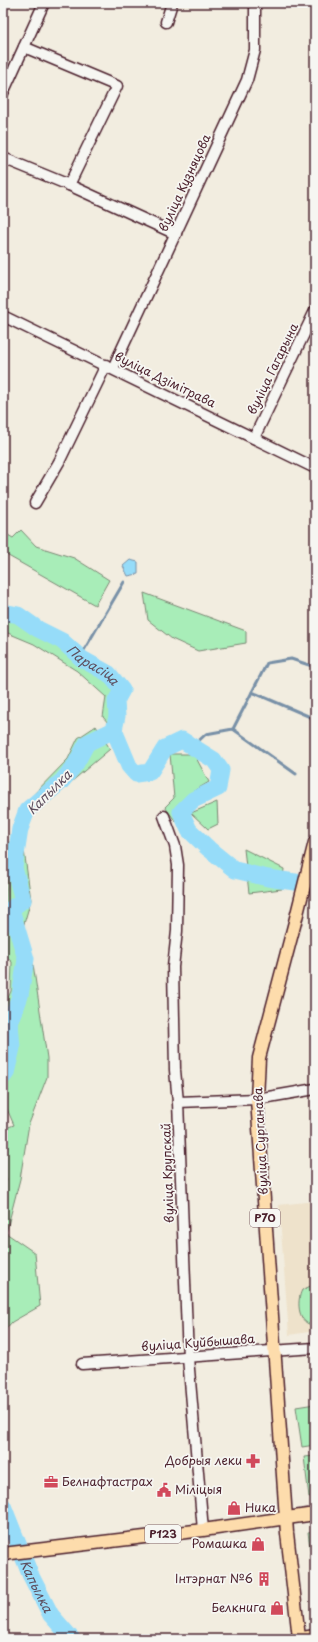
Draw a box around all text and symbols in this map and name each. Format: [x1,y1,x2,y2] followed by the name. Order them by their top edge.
[154,130,215,234] street label: вуліца Кузняцова
[242,319,302,417] street label: вуліца Гагарына
[112,347,219,412] street label: вуліца Дзімітрава
[63,640,125,690] water label: Парасіца
[22,764,76,818] water label: Капылка
[248,1086,272,1195] street label: вуліца Сурганава
[156,1123,178,1223] street label: вуліца Крупскай
[250,1209,280,1227] road number: Р70
[141,1329,256,1355] street label: вуліца Куйбышава
[164,1451,242,1469] place label: Добрыя леки
[245,1453,261,1469] pharmacy icon: Добрыя леки
[62,1472,153,1490] place label: Белнафтастрах
[43,1474,59,1490] office icon: Белнафтастрах
[175,1480,222,1498] place label: Міліцыя
[156,1482,172,1498] public building icon: Міліцыя
[245,1498,276,1516] place label: Ника
[226,1500,242,1516] shop icon: Ника
[145,1525,181,1543] road number: Р123
[191,1534,247,1552] place label: Ромашка
[250,1536,266,1552] shop icon: Ромашка
[16,1557,58,1616] water label: Капылка
[175,1569,253,1587] place label: Інтэрнат №6
[256,1571,272,1587] building icon: Інтэрнат №6
[212,1598,266,1616] place label: Белкнига
[269,1600,285,1616] shop icon: Белкнига

